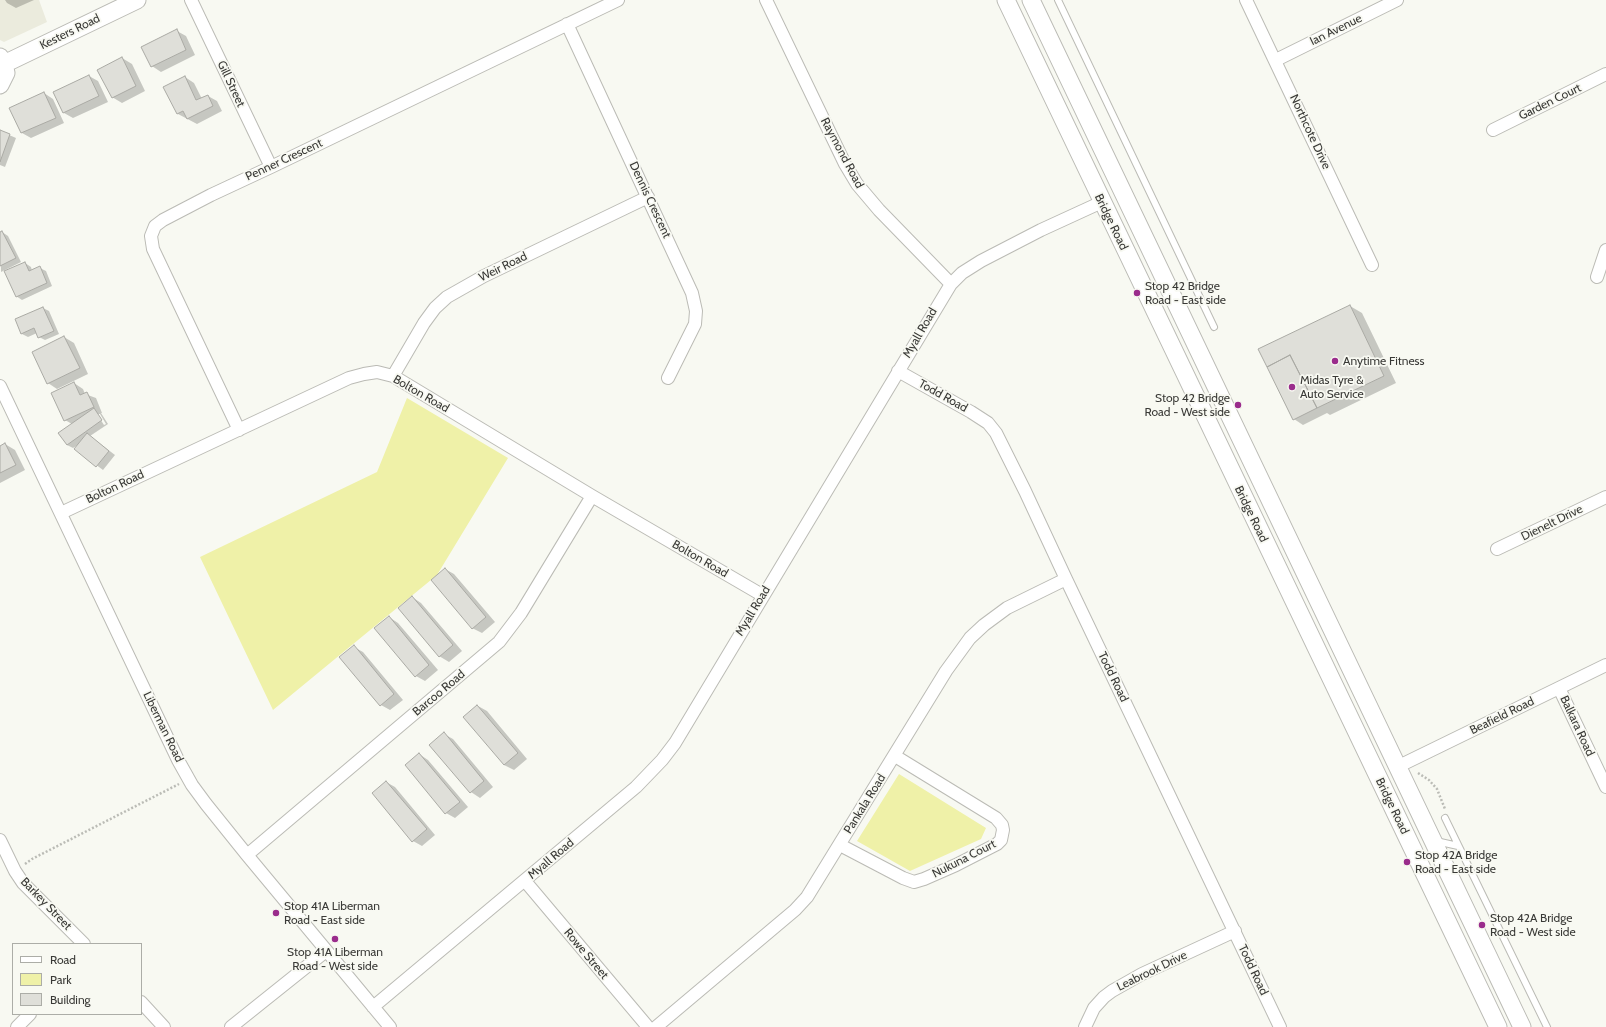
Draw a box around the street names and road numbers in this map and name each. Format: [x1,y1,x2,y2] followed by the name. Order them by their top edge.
[38,11,102,53] street label: Kesters Road
[1308,11,1364,49] street label: Ian Avenue
[214,58,248,110] street label: Gill Street
[1516,81,1584,123] street label: Garden Court
[1286,92,1334,172] street label: Northcote Drive
[817,115,867,191] street label: Raymond Road
[243,136,325,184] street label: Penner Crescent
[626,160,674,240] street label: Dennis Crescent
[1091,191,1131,253] street label: Bridge Road
[476,249,530,285] street label: Weir Road
[900,305,940,361] street label: Myall Road
[390,372,452,416] street label: Bolton Road
[916,377,970,415] street label: Todd Road
[84,467,146,507] street label: Bolton Road
[1231,483,1271,545] street label: Bridge Road
[1519,502,1585,544] street label: Dienelt Drive
[669,537,731,581] street label: Bolton Road
[733,583,773,639] street label: Myall Road
[1095,650,1131,704] street label: Todd Road
[410,667,468,719] street label: Barcoo Road
[140,689,186,765] street label: Liberman Road
[1557,693,1597,759] street label: Balkara Road
[1467,694,1537,738] street label: Beafield Road
[841,772,889,836] street label: Pankala Road
[1372,775,1412,837] street label: Bridge Road
[525,836,577,882] street label: Myall Road
[930,837,998,881] street label: Nukuna Court
[17,875,75,933] street label: Barkey Street
[561,926,611,982] street label: Rowe Street
[1235,942,1271,998] street label: Todd Road
[1115,948,1189,994] street label: Leabrook Drive

